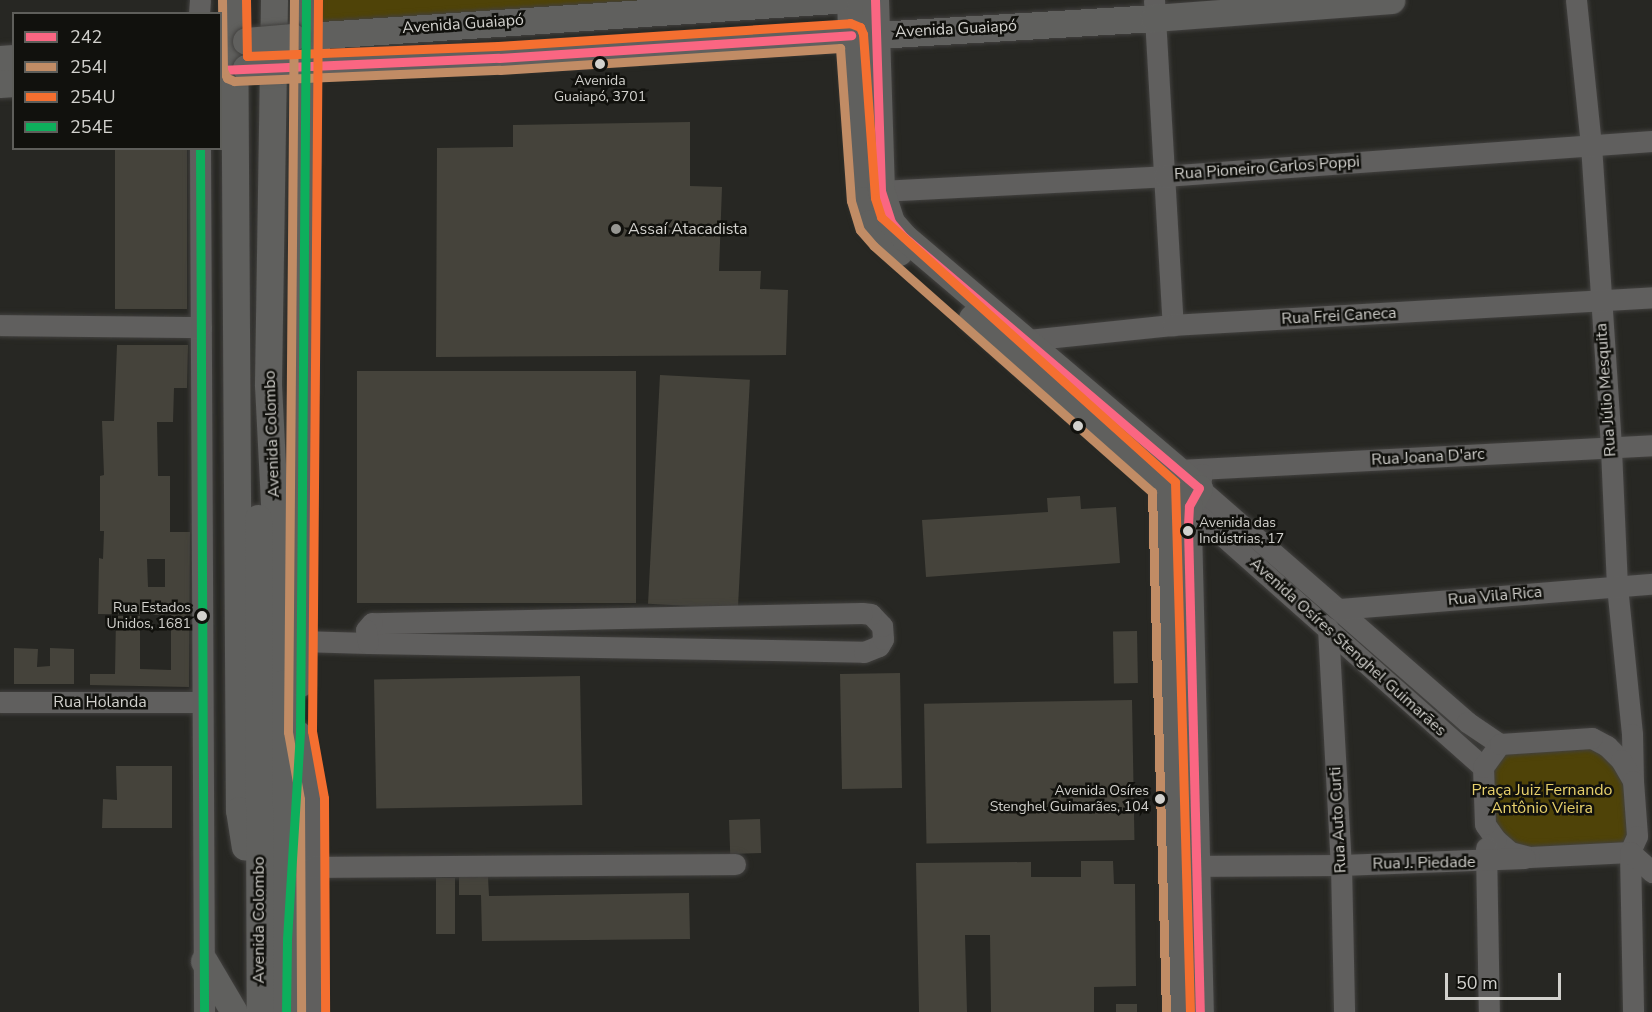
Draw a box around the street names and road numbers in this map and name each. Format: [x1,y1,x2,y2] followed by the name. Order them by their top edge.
[401,10,525,38] street label: Avenida Guaiapó
[895,16,1017,42] street label: Avenida Guaiapó
[1174,152,1360,184] street label: Rua Pioneiro Carlos Poppi
[1281,303,1397,329] street label: Rua Frei Caneca
[1592,323,1620,457] street label: Rua Júlio Mesquita
[260,370,284,498] street label: Avenida Colombo
[1371,444,1485,470] street label: Rua Joana D'arc
[1246,554,1450,740] street label: Avenida Osíres Stenghel Guimarães
[1447,582,1543,610] street label: Rua Vila Rica
[53,692,147,712] street label: Rua Holanda
[1326,766,1350,874] street label: Rua Auto Curti
[1372,853,1476,873] street label: Rua J. Piedade
[249,856,269,984] street label: Avenida Colombo

